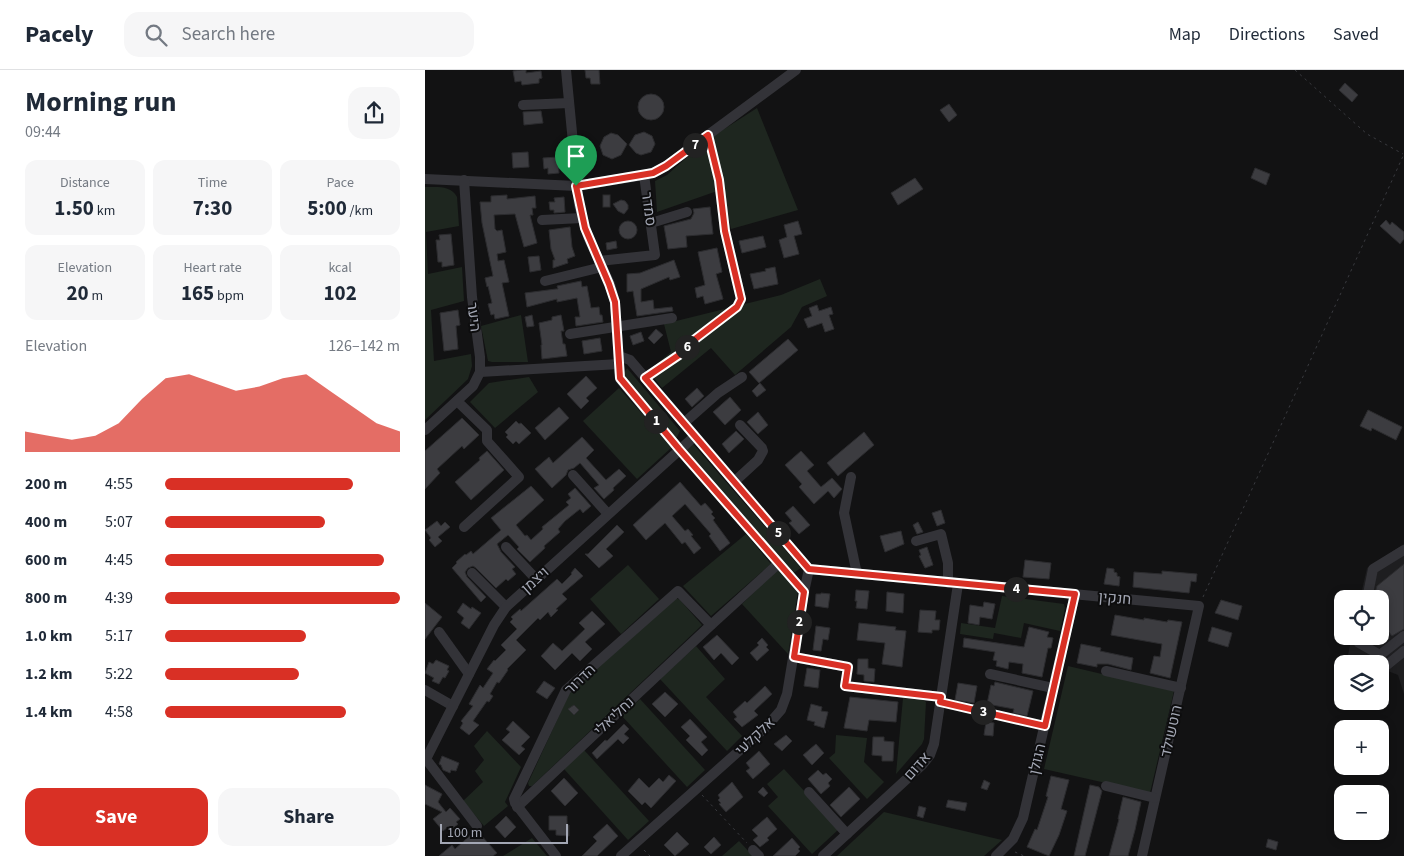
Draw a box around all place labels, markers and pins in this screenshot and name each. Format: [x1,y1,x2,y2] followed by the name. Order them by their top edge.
[683,132,707,158] pin: 7
[555,135,597,186] pin
[675,334,699,360] pin: 6
[643,408,669,434] pin: 1
[765,520,791,546] pin: 5
[1003,576,1029,602] pin: 4
[787,610,811,634] pin: 2
[971,700,995,724] pin: 3

